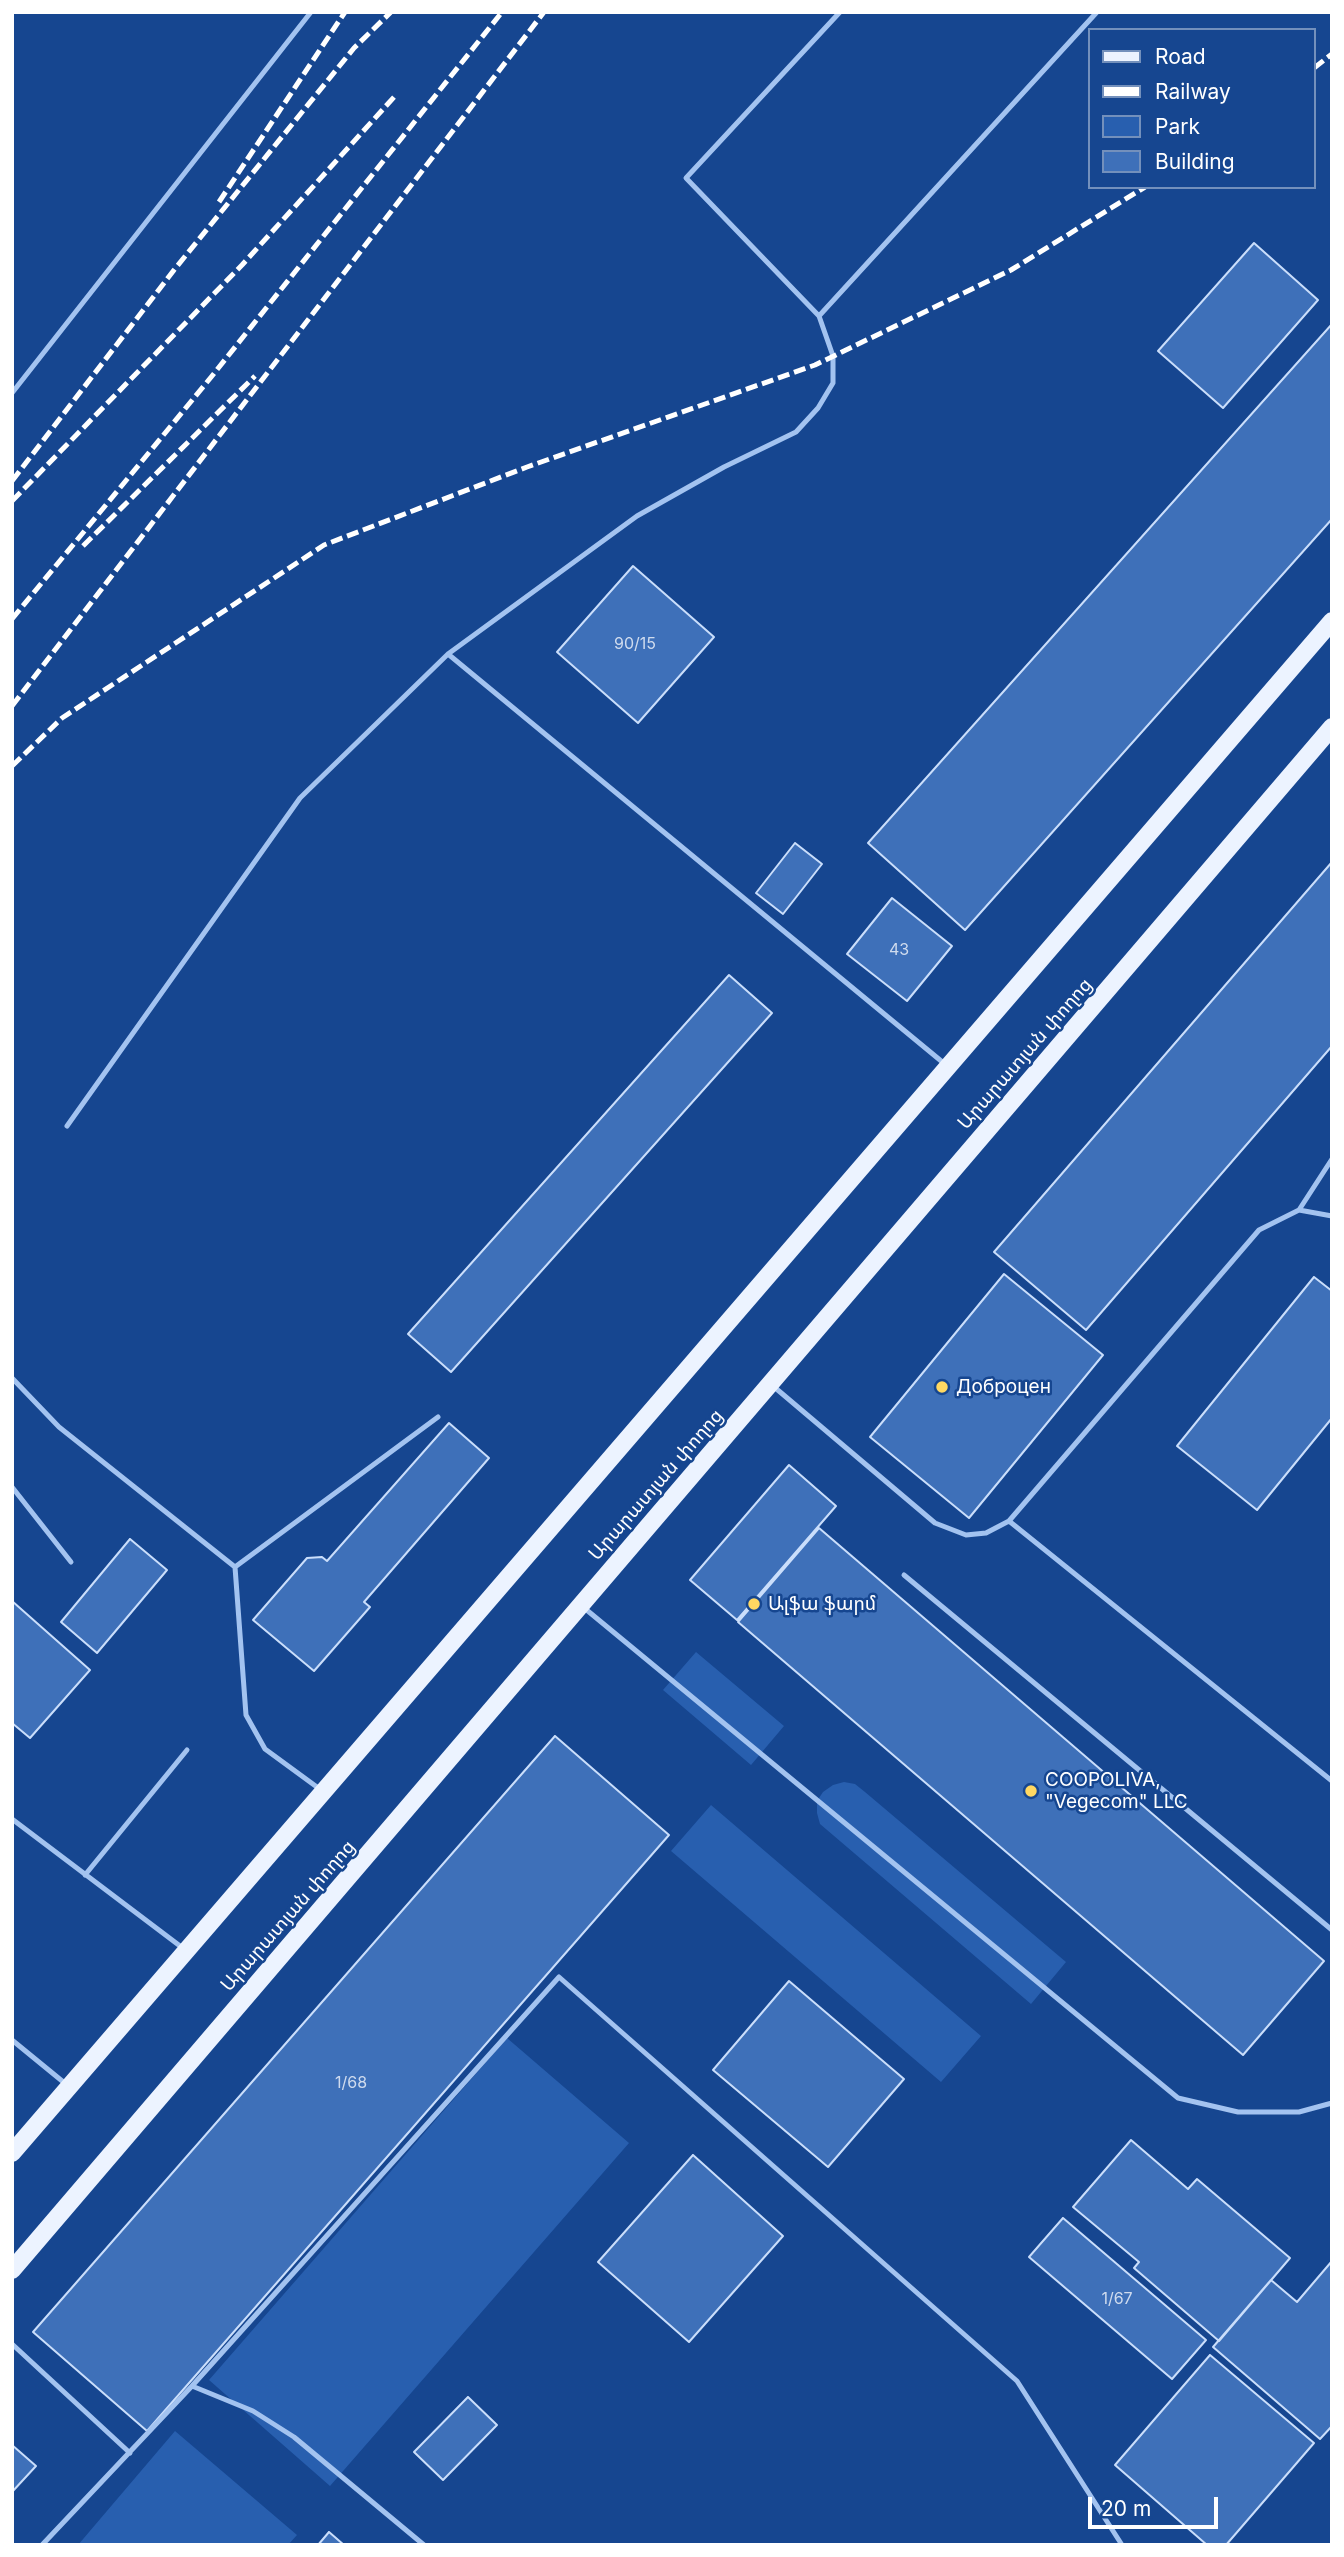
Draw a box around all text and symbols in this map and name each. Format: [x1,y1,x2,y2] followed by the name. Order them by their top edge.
[1088,28,1316,189] legend
[1155,44,1206,69] text: Road
[1155,79,1231,104] text: Railway
[1155,114,1200,139] text: Park
[1155,149,1235,174] text: Building
[614,634,656,654] house number: 90/15
[889,940,909,960] house number: 43
[953,974,1097,1134] street label: Արարատյան փողոց
[956,1376,1051,1398] place label: Доброцен
[934,1379,950,1395] marker: Доброцен
[584,1405,728,1565] street label: Արարատյան փողոց
[768,1593,876,1615] place label: Ալֆա ֆարմ
[746,1596,762,1612] marker: Ալֆա ֆարմ
[1045,1769,1188,1813] place label: COOPOLIVA, "Vegecom" LLC
[1023,1783,1039,1799] marker: COOPOLIVA, "Vegecom" LLC
[216,1836,360,1996] street label: Արարատյան փողոց
[335,2073,367,2093] house number: 1/68
[1101,2289,1133,2309] house number: 1/67
[1092,2484,1222,2528] scale bar
[1101,2496,1151,2521] text: 20 m

